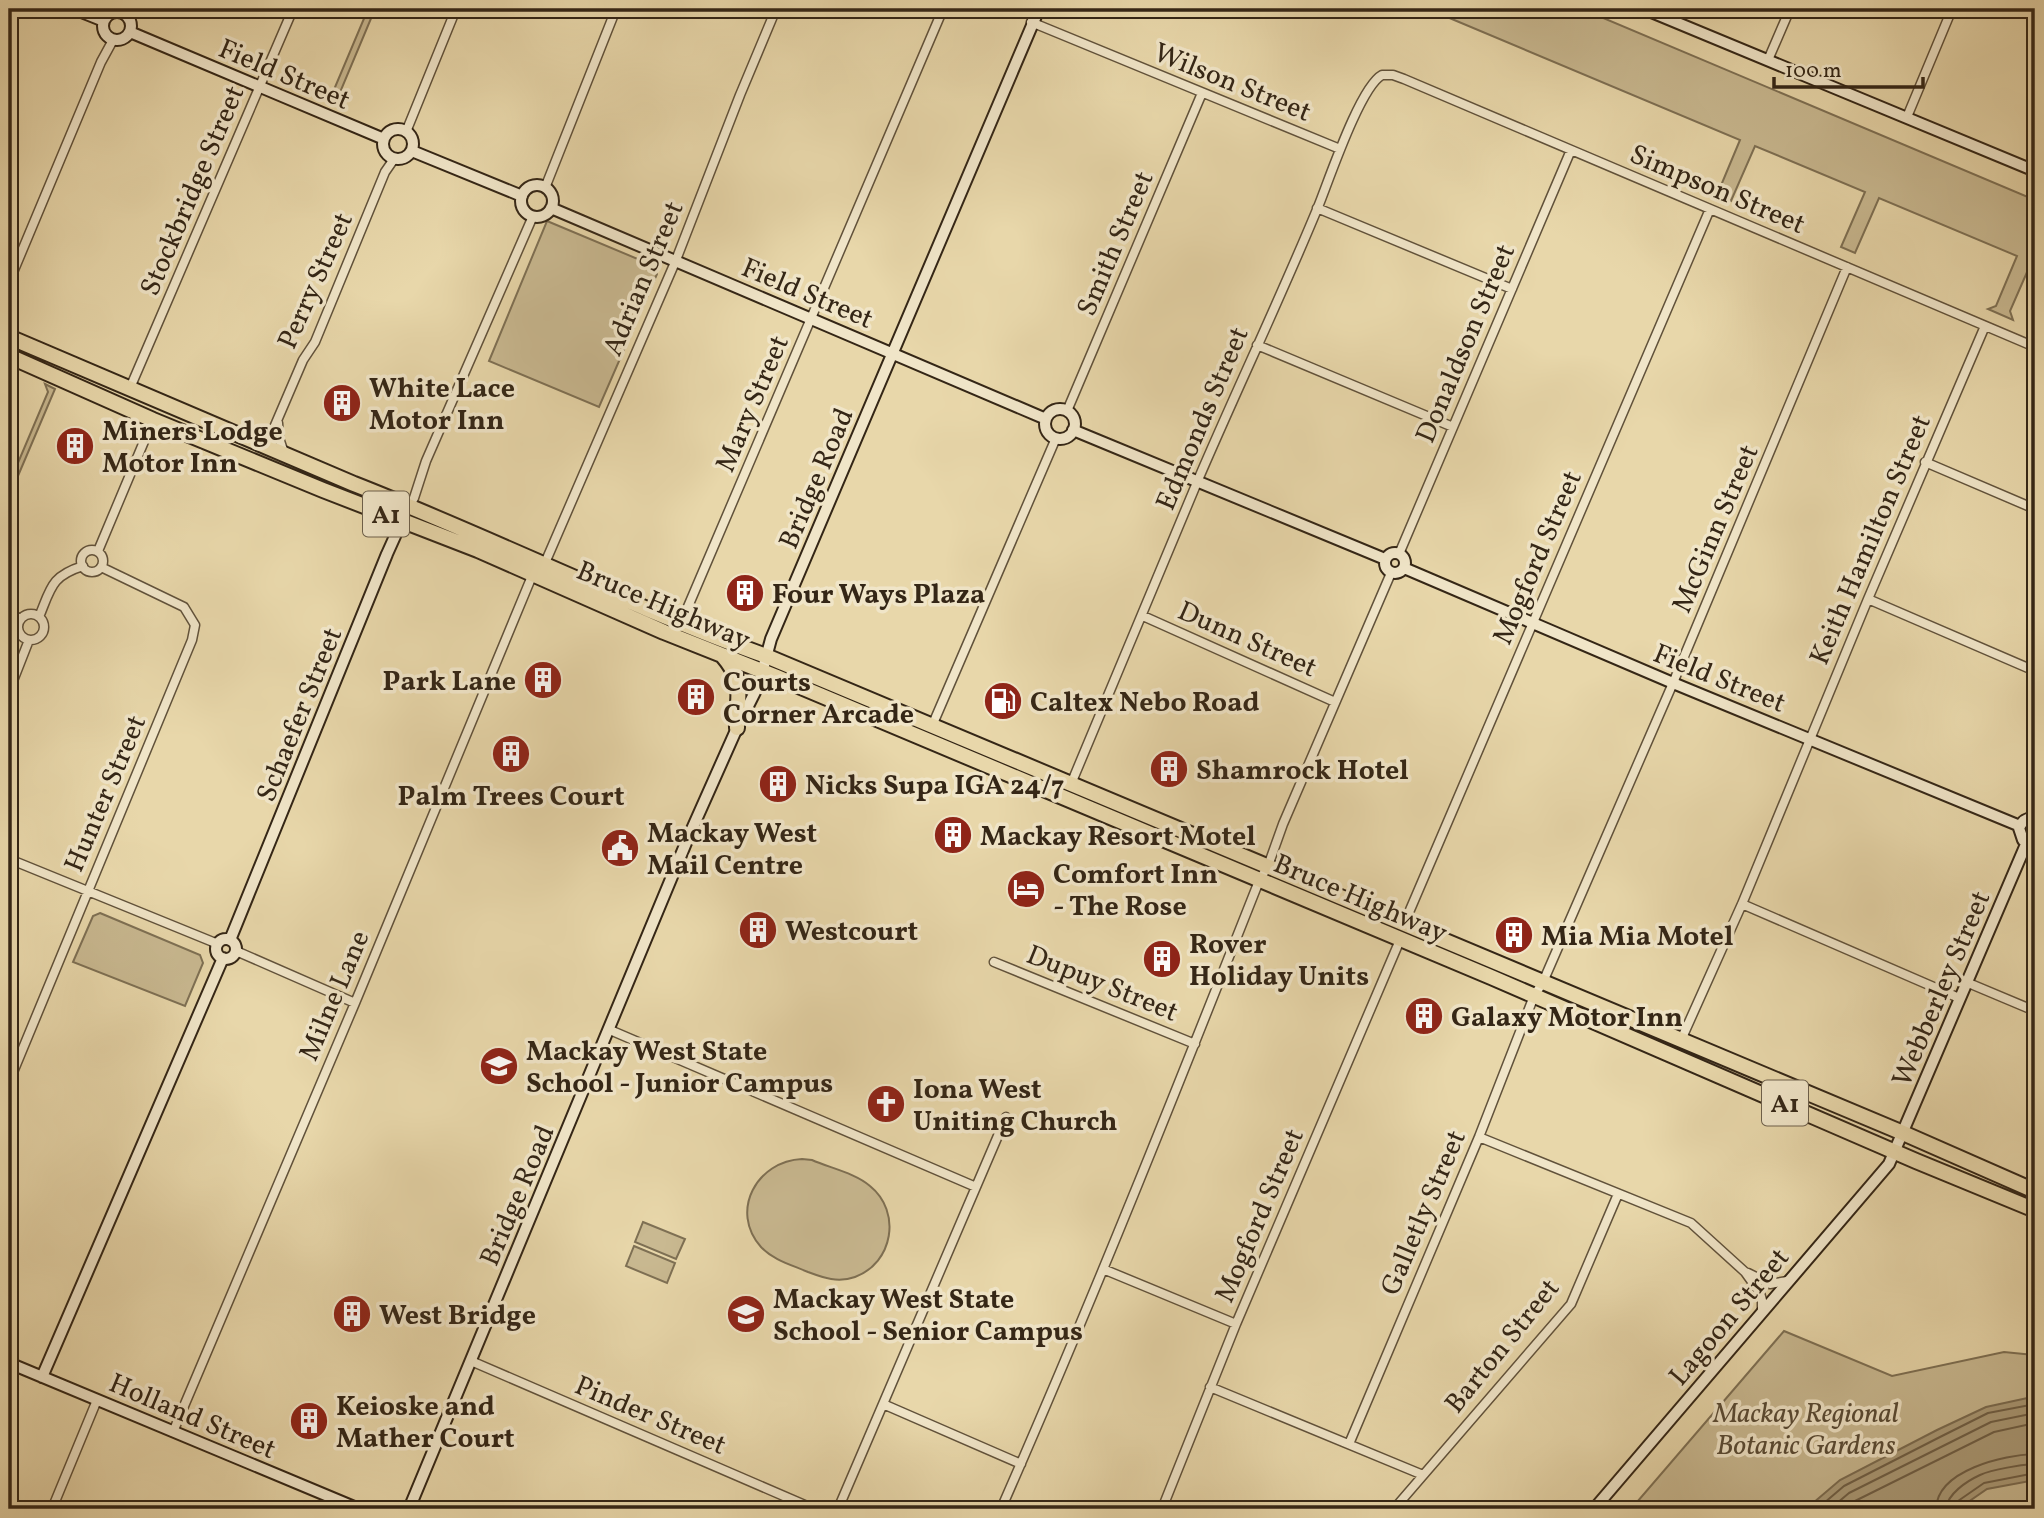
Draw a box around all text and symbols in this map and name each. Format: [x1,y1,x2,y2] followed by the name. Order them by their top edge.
[212,30,356,121] street label: Field Street
[1148,34,1317,133] street label: Wilson Street
[1774,46,1923,90] scale bar
[1785,57,1842,86] text: 100 m
[131,80,255,302] street label: Stockbridge Street
[1623,136,1811,245] street label: Simpson Street
[1068,165,1164,323] street label: Smith Street
[594,196,694,362] street label: Adrian Street
[269,207,364,356] street label: Perry Street
[1407,238,1526,450] street label: Donaldson Street
[735,249,879,340] street label: Field Street
[1147,321,1260,517] street label: Edmonds Street
[707,330,800,478] street label: Mary Street
[369,370,515,441] place label: White Lace Motor Inn
[321,382,363,424] building icon: White Lace Motor Inn
[770,402,865,556] street label: Bridge Road
[1801,409,1942,671] street label: Keith Hamilton Street
[102,413,283,484] place label: Miners Lodge Motor Inn
[54,425,96,467] building icon: Miners Lodge Motor Inn
[1663,439,1769,619] street label: McGinn Street
[1484,465,1593,651] street label: Mogford Street
[363,492,409,536] road number: A1
[570,552,756,661] street label: Bruce Highway
[724,572,766,614] building icon: Four Ways Plaza
[772,576,985,615] place label: Four Ways Plaza
[1171,592,1323,688] street label: Dunn Street
[248,622,353,808] street label: Schaefer Street
[1647,635,1791,724] street label: Field Street
[522,659,564,701] building icon: Park Lane
[382,663,516,702] place label: Park Lane
[723,664,914,735] place label: Courts Corner Arcade
[675,676,717,718] building icon: Courts Corner Arcade
[982,680,1024,722] fuel station icon: Caltex Nebo Road
[1030,684,1259,723] place label: Caltex Nebo Road
[56,709,157,879] street label: Hunter Street
[490,733,532,775] building icon: Palm Trees Court
[1148,748,1190,790] building icon: Shamrock Hotel
[1196,752,1409,791] place label: Shamrock Hotel
[757,763,799,805] building icon: Nicks Supa IGA 24/7
[805,767,1064,806] place label: Nicks Supa IGA 24/7
[398,778,624,817] place label: Palm Trees Court
[932,814,974,856] building icon: Mackay Resort Motel
[647,815,817,886] place label: Mackay West Mail Centre
[980,818,1256,857] place label: Mackay Resort Motel
[599,827,641,869] public building icon: Mackay West Mail Centre
[1267,845,1453,954] street label: Bruce Highway
[1053,856,1218,927] place label: Comfort Inn - The Rose
[1005,868,1047,910] hotel icon: Comfort Inn - The Rose
[1883,885,2001,1093] street label: Webberley Street
[737,909,779,951] building icon: Westcourt
[785,913,918,952] place label: Westcourt
[1493,914,1535,956] building icon: Mia Mia Motel
[1541,918,1733,957] place label: Mia Mia Motel
[290,925,380,1067] street label: Milne Lane
[1189,926,1369,997] place label: Rover Holiday Units
[1020,936,1184,1032] street label: Dupuy Street
[1141,938,1183,980] building icon: Rover Holiday Units
[1403,995,1445,1037] building icon: Galaxy Motor Inn
[1451,999,1683,1038] place label: Galaxy Motor Inn
[526,1033,833,1104] place label: Mackay West State School - Junior Campus
[478,1045,520,1087] school or university icon: Mackay West State School - Junior Campus
[913,1071,1118,1142] place label: Iona West Uniting Church
[1762,1080,1808,1126] road number: A1
[865,1083,907,1125] church icon: Iona West Uniting Church
[471,1119,566,1273] street label: Bridge Road
[1206,1123,1315,1309] street label: Mogford Street
[1372,1124,1477,1302] street label: Galletly Street
[1661,1240,1799,1395] street label: Lagoon Street
[1436,1271,1569,1422] street label: Barton Street
[773,1281,1083,1352] place label: Mackay West State School - Senior Campus
[331,1293,373,1335] building icon: West Bridge
[725,1293,767,1335] school or university icon: Mackay West State School - Senior Campus
[379,1297,536,1336] place label: West Bridge
[103,1365,282,1470] street label: Holland Street
[568,1367,732,1466] street label: Pinder Street
[336,1388,514,1459] place label: Keioske and Mather Court
[1712,1395,1899,1466] park label: Mackay Regional Botanic Gardens
[288,1400,330,1442] building icon: Keioske and Mather Court

